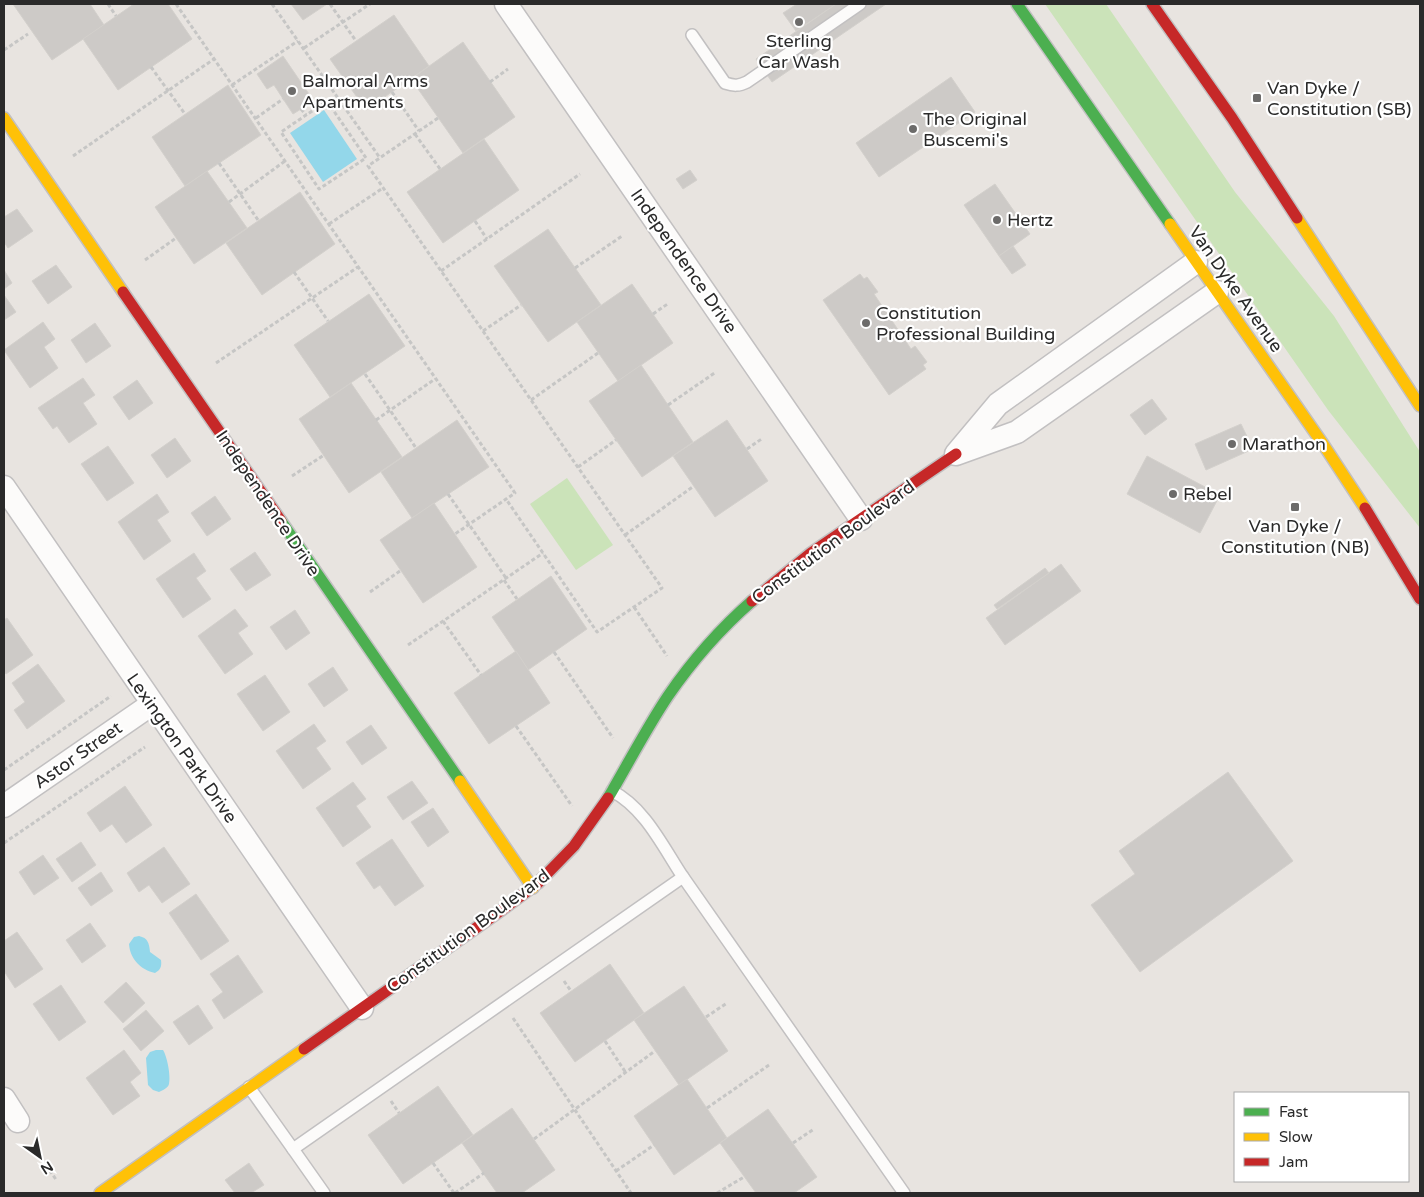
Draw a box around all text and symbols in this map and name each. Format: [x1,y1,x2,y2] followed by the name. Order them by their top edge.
[793,16,805,28] marker: Sterling Car Wash
[758,30,840,73] place label: Sterling Car Wash
[302,70,428,113] place label: Balmoral Arms Apartments
[1267,77,1411,120] place label: Van Dyke / Constitution (SB)
[286,85,298,97] marker: Balmoral Arms Apartments
[1251,92,1263,104] marker: Van Dyke / Constitution (SB)
[923,108,1027,151] place label: The Original Buscemi's
[907,123,919,135] marker: The Original Buscemi's
[626,185,742,337] street label: Independence Drive
[1007,209,1053,231] place label: Hertz
[991,214,1003,226] marker: Hertz
[1184,222,1288,356] street label: Van Dyke Avenue
[876,302,1055,345] place label: Constitution Professional Building
[860,317,872,329] marker: Constitution Professional Building
[211,426,325,580] street label: Independence Drive
[1242,433,1326,455] place label: Marathon
[1226,438,1238,450] marker: Marathon
[747,475,919,609] street label: Constitution Boulevard
[1183,483,1232,505] place label: Rebel
[1167,488,1179,500] marker: Rebel
[1289,501,1301,513] marker: Van Dyke / Constitution (NB)
[1221,515,1369,558] place label: Van Dyke / Constitution (NB)
[122,669,242,827] street label: Lexington Park Drive
[30,716,126,793] street label: Astor Street
[382,864,554,998] street label: Constitution Boulevard
[1234,1092,1409,1182] legend
[1279,1103,1309,1121] text: Fast
[1279,1128,1313,1146] text: Slow
[15,1132,65,1182] north arrow
[1279,1153,1308,1171] text: Jam
[37,1157,56,1178] text: N

